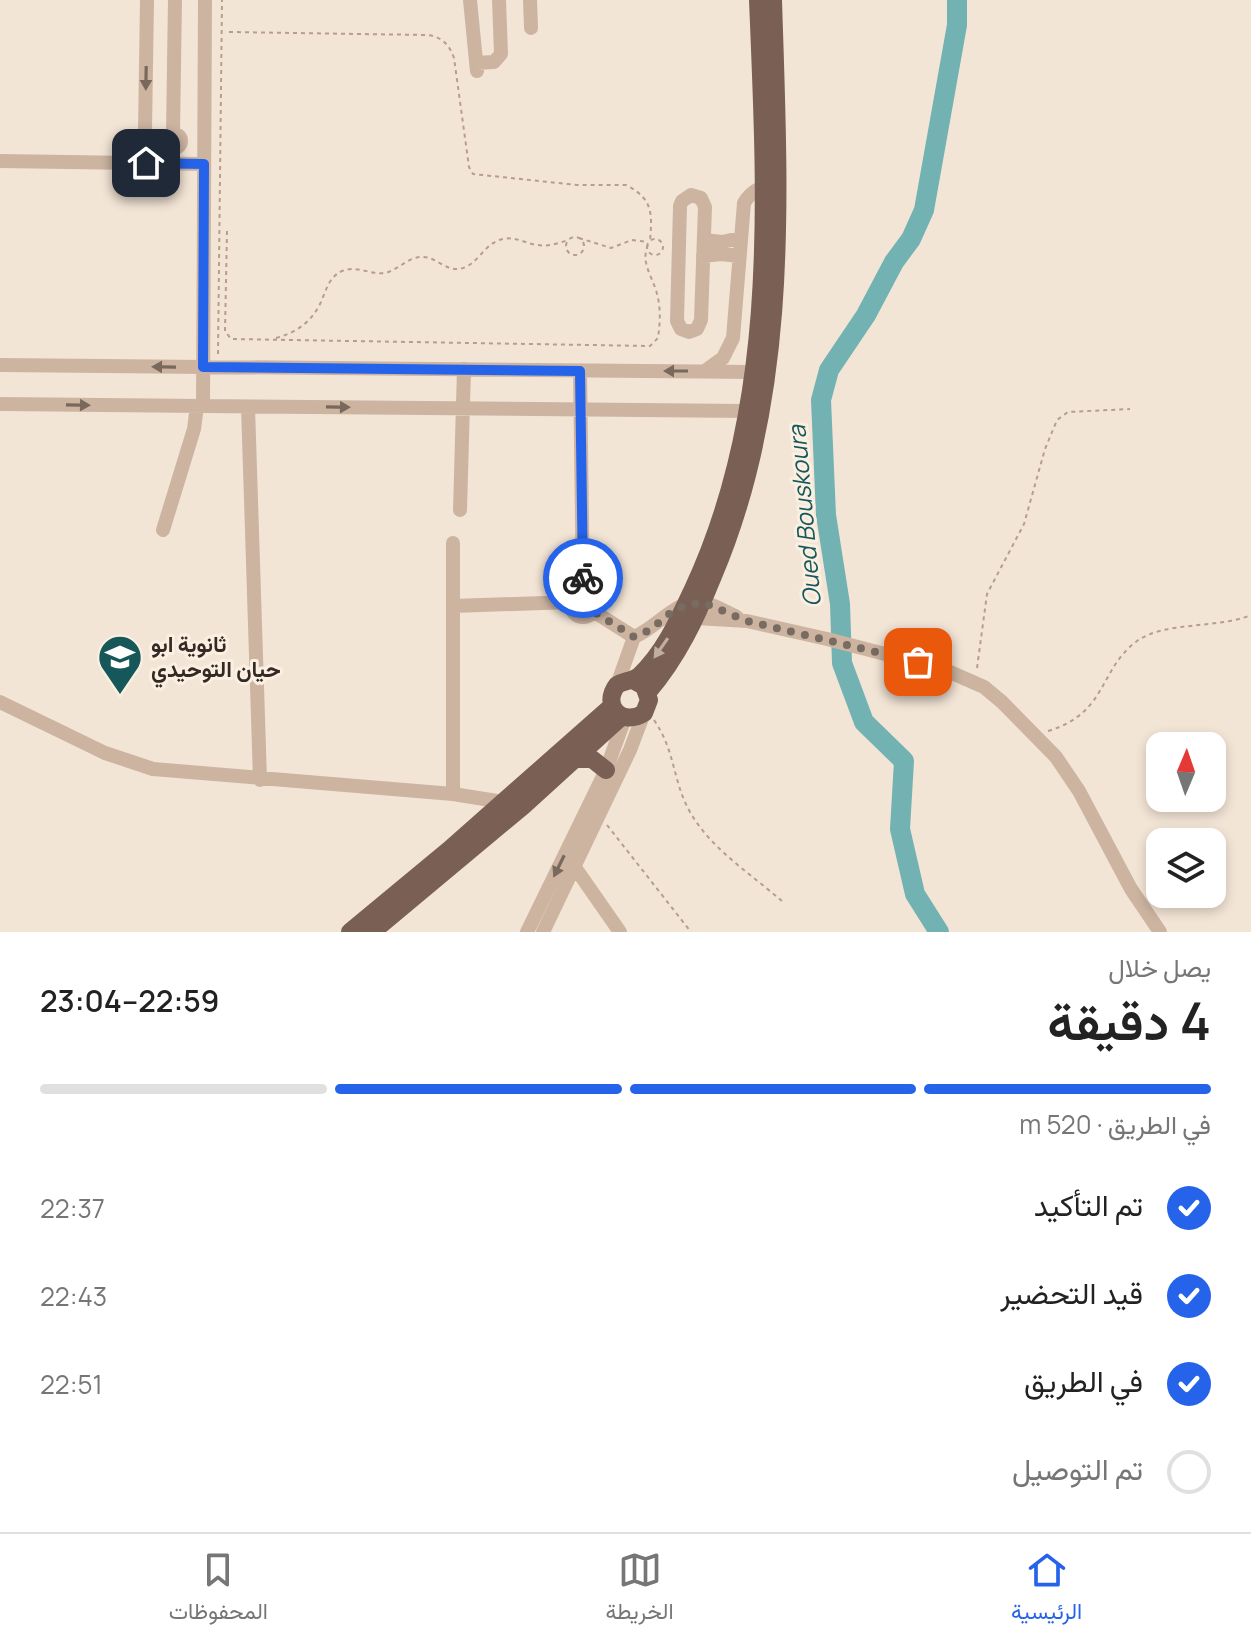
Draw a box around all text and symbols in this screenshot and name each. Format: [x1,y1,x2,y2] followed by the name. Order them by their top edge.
[140,66,152,91] one-way arrow
[112,129,180,197] pin
[124,141,168,185] icon: home
[151,360,176,373] one-way arrow
[663,365,688,377] one-way arrow
[66,399,91,411] one-way arrow
[326,401,351,414] one-way arrow
[779,422,828,608] water label: Oued Bouskoura
[543,538,623,618] courier
[561,556,605,600] icon: bike
[884,628,952,696] pin
[151,629,281,688] place label: ثانوية ابو حيان التوحيدي
[96,633,144,696] school or university icon: ثانوية ابو حيان التوحيدي
[653,637,669,659] one-way arrow
[896,640,940,684] icon: bag
[1146,732,1226,812] north arrow
[1146,732,1226,908] map controls
[1146,828,1226,908] button: layers
[552,854,566,877] one-way arrow
[1108,949,1211,985] text: يصل خلال
[40,980,219,1021] text: 22:59–23:04
[1047,985,1211,1056] text: 4 دقيقة
[1019,1106,1211,1142] text: في الطريق · 520 m
[1034,1184,1143,1225] text: تم التأكيد
[1167,1186,1211,1230] icon: check
[40,1190,105,1226] text: 22:37
[1000,1272,1143,1313] text: قيد التحضير
[1167,1274,1211,1318] icon: check
[40,1278,107,1314] text: 22:43
[1024,1360,1143,1401] text: في الطريق
[1167,1362,1211,1406] icon: check
[40,1366,103,1402] text: 22:51
[1012,1448,1143,1489] text: تم التوصيل
[169,1548,268,1631] tab: المحفوظات
[605,1548,674,1631] tab: الخريطة
[1011,1548,1082,1631] tab: الرئيسية

